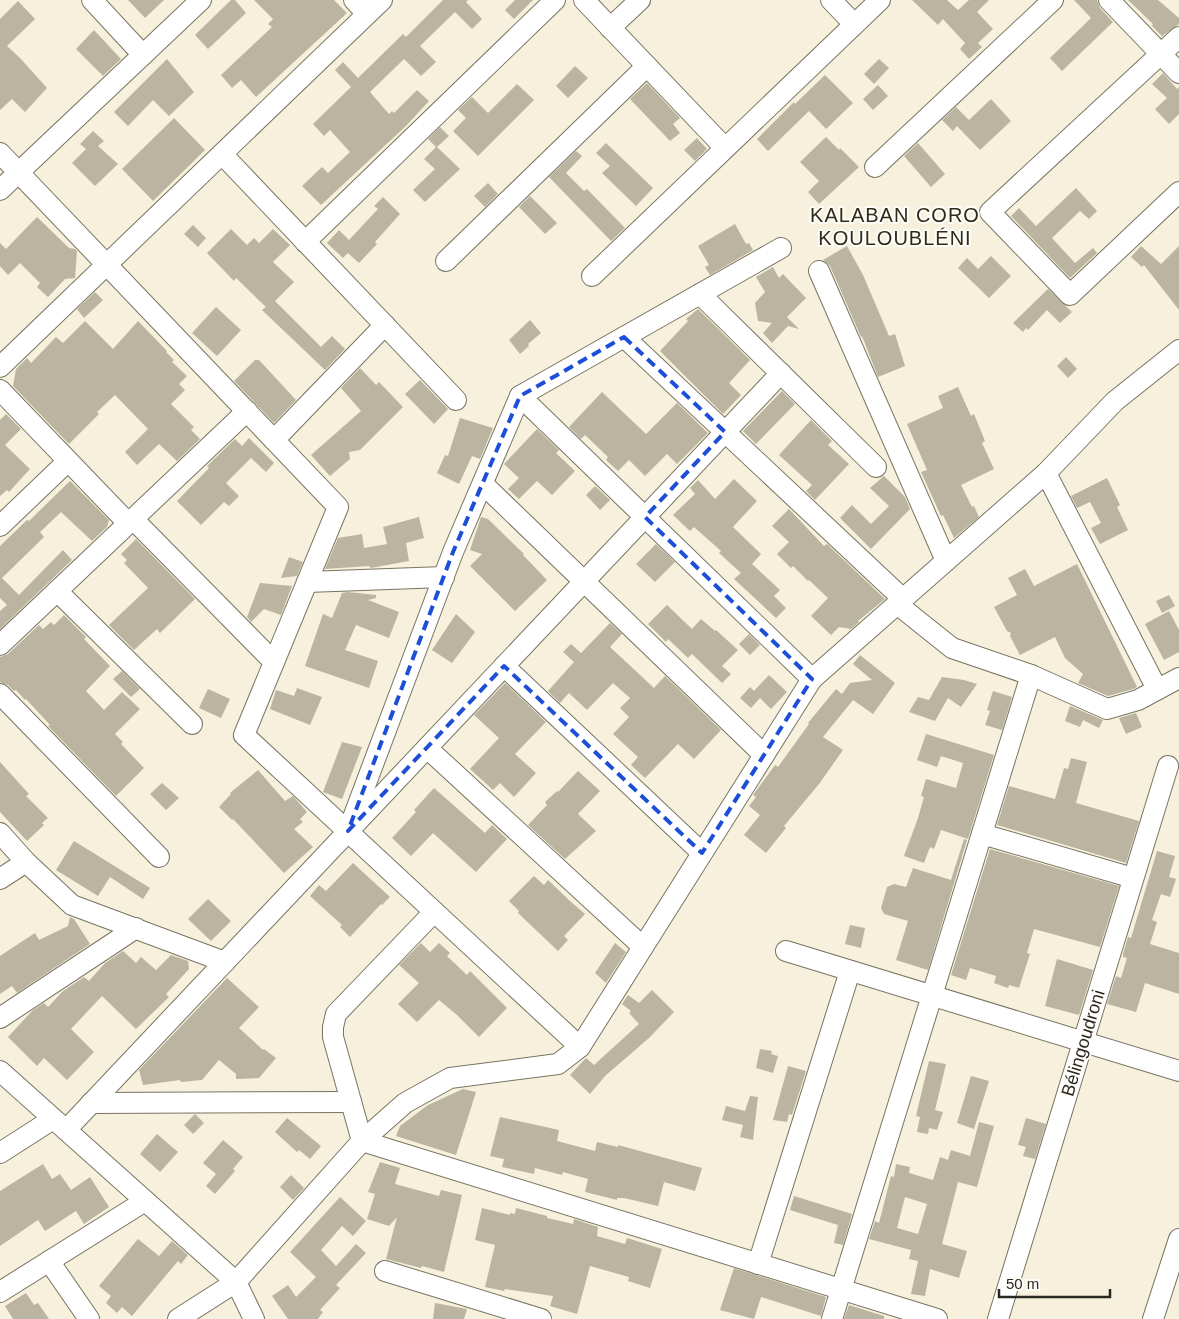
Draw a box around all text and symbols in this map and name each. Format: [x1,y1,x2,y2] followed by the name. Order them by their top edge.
[810,204,980,249] district label: KALABAN CORO KOULOUBLÉNI
[1057,987,1109,1099] street label: Bélingoudroni
[999,1266,1110,1298] scale bar
[1006,1275,1039,1292] text: 50 m

